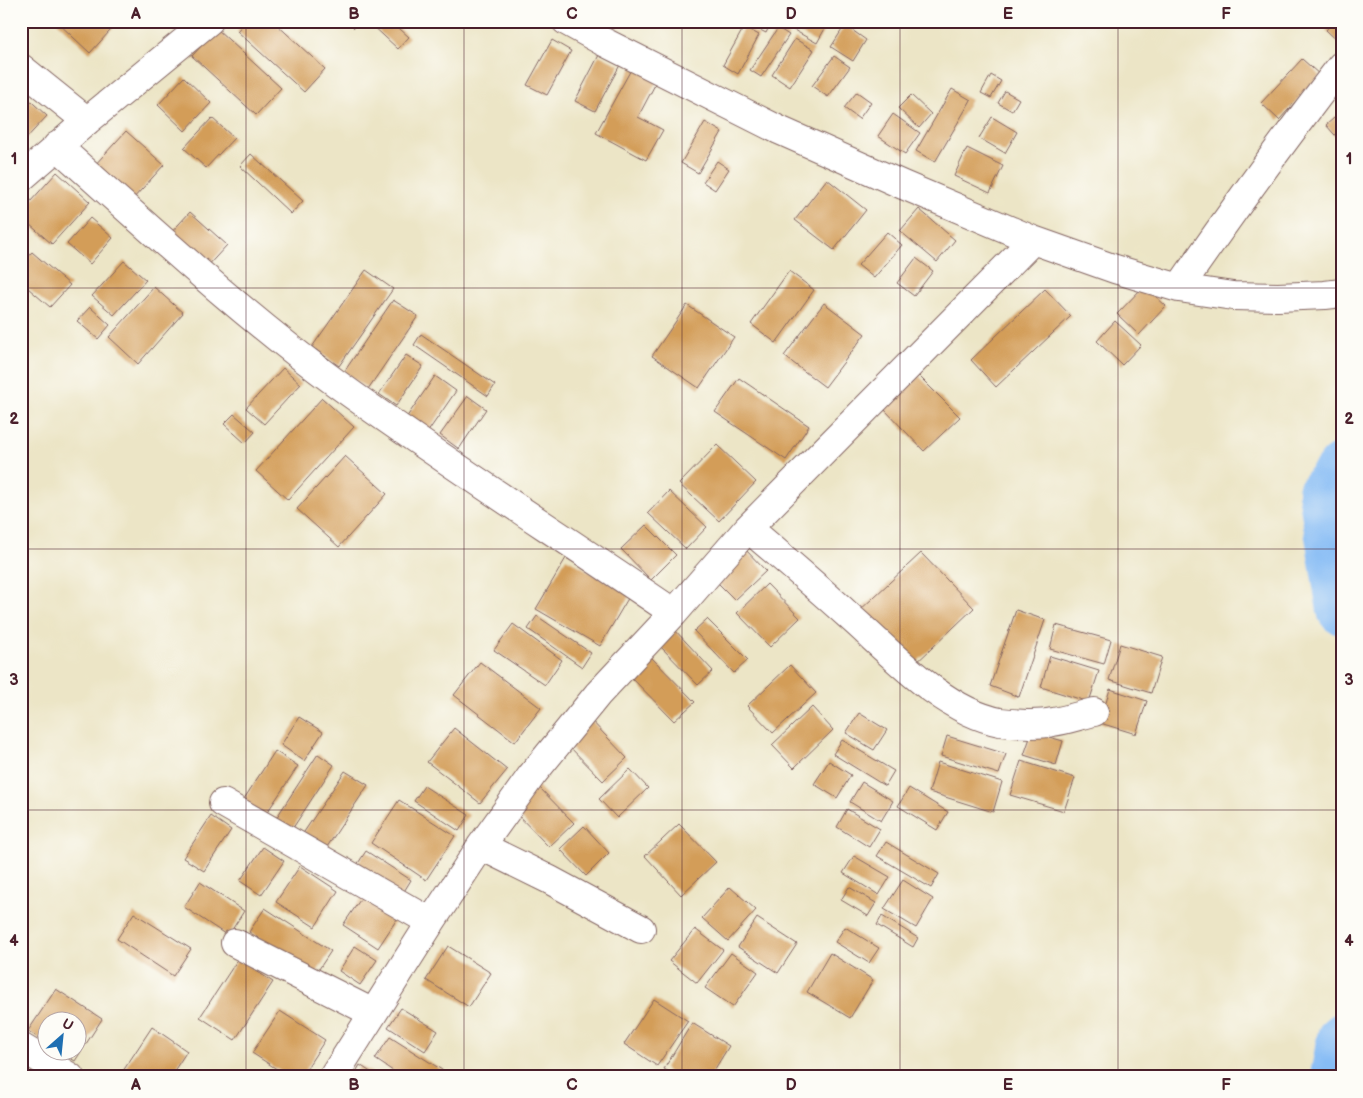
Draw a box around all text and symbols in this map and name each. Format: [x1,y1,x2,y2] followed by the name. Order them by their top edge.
[130,5,141,24] text: A
[348,5,360,24] text: B
[566,5,578,24] text: C
[785,5,797,24] text: D
[1003,5,1013,24] text: E
[1221,5,1231,24] text: F
[11,150,17,169] text: 1
[1346,150,1352,169] text: 1
[9,410,19,429] text: 2
[1344,410,1354,429] text: 2
[9,671,19,690] text: 3
[1344,671,1354,690] text: 3
[9,932,19,951] text: 4
[1344,932,1354,951] text: 4
[38,1010,88,1060] north arrow
[59,1015,76,1035] text: U
[130,1076,141,1095] text: A
[348,1076,360,1095] text: B
[566,1076,578,1095] text: C
[785,1076,797,1095] text: D
[1003,1076,1013,1095] text: E
[1221,1076,1231,1095] text: F

